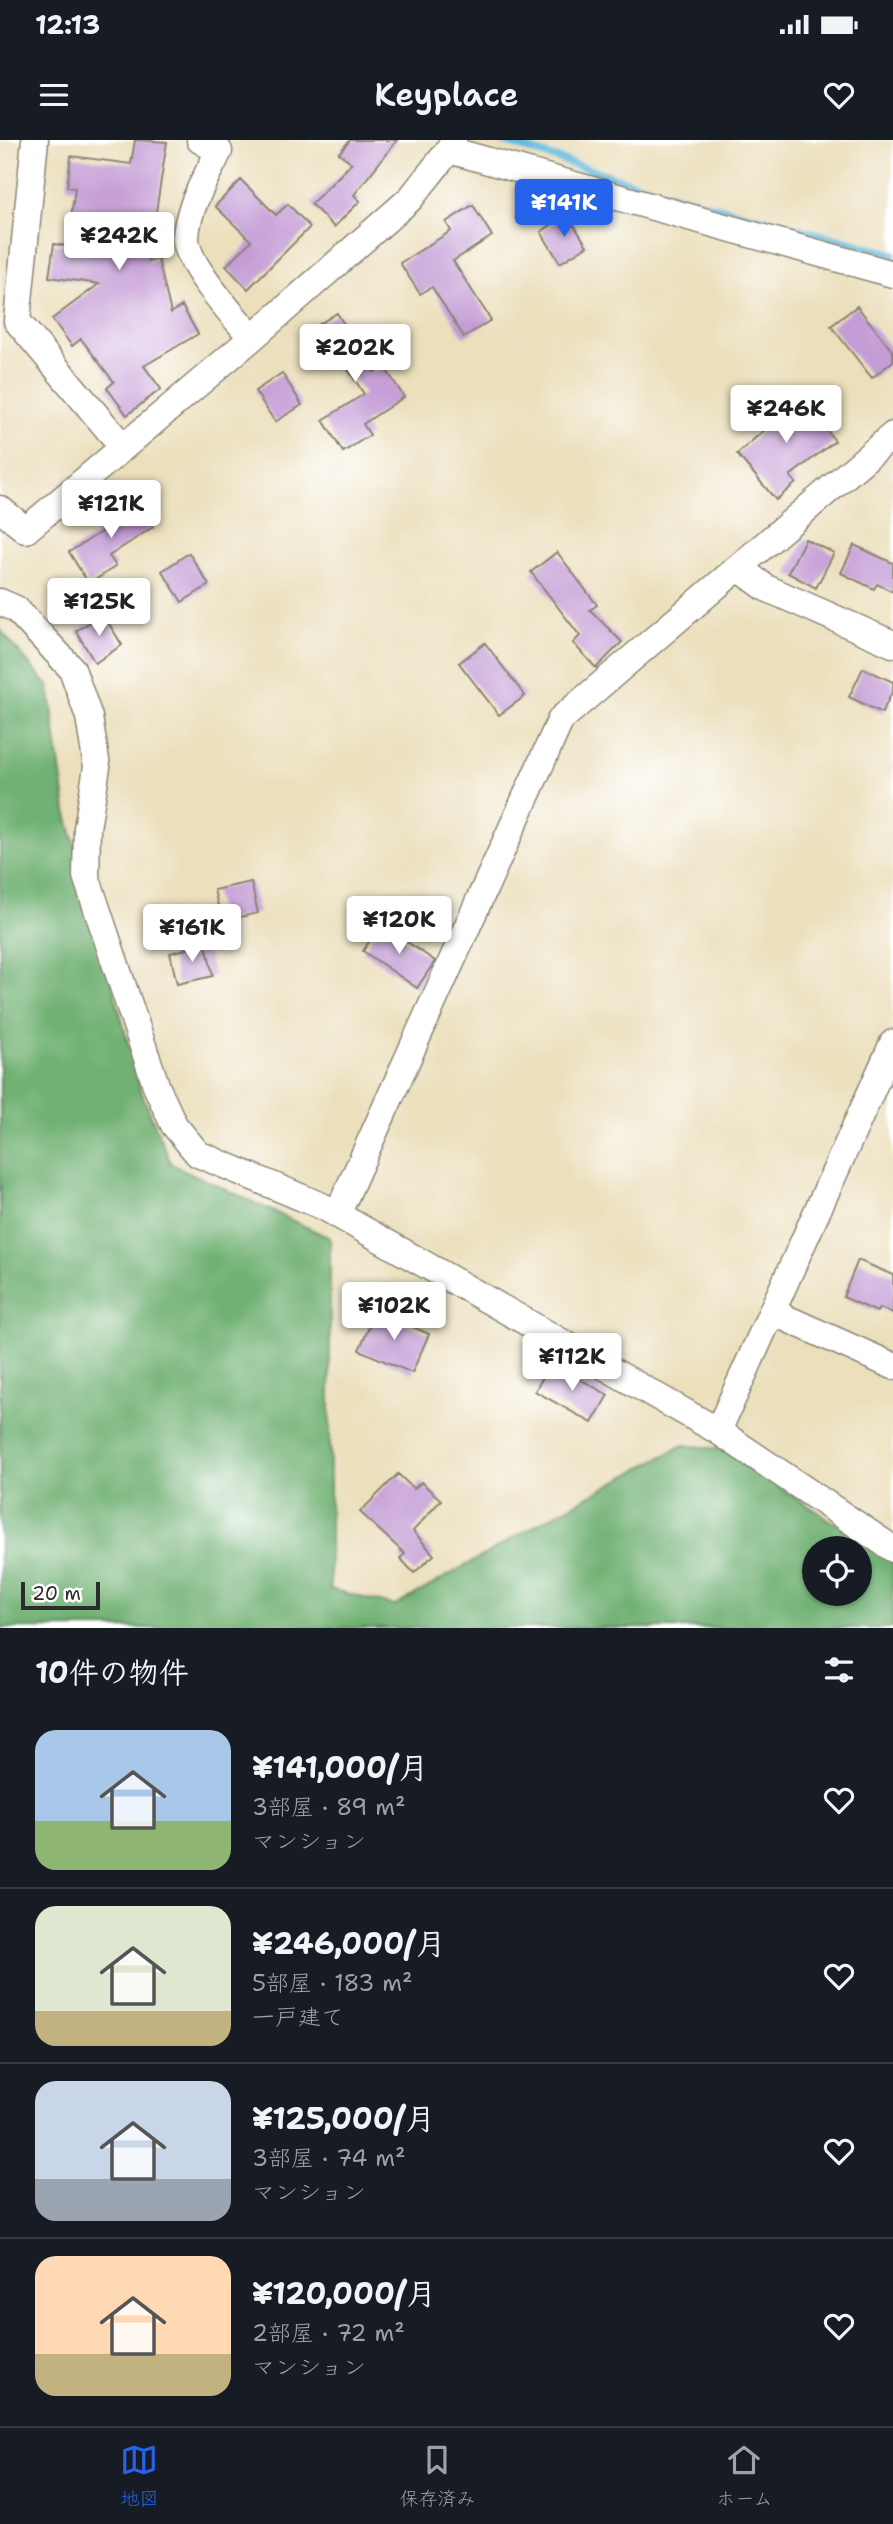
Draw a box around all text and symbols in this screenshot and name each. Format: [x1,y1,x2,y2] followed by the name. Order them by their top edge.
[35,7,100,42] text: 12:13
[374,73,519,116] text: Keyplace
[35,76,73,114] icon: menu
[820,76,858,114] icon: heart
[515,180,613,239] pin: ¥141K
[531,187,597,217] text: ¥141K
[70,212,168,272] pin: ¥242K
[80,220,158,250] text: ¥242K
[306,324,404,384] pin: ¥202K
[316,332,394,362] text: ¥202K
[737,386,835,445] pin: ¥246K
[746,393,826,423] text: ¥246K
[62,480,160,540] pin: ¥121K
[78,488,144,518] text: ¥121K
[50,578,148,638] pin: ¥125K
[63,586,135,616] text: ¥125K
[350,896,448,956] pin: ¥120K
[143,904,241,964] pin: ¥161K
[363,904,435,934] text: ¥120K
[159,912,225,942] text: ¥161K
[345,1282,443,1342] pin: ¥102K
[358,1290,430,1320] text: ¥102K
[523,1334,621,1393] pin: ¥112K
[538,1341,606,1371] text: ¥112K
[802,1536,872,1606] map controls
[802,1536,872,1606] button: locate
[21,1579,100,1611] scale bar
[32,1581,81,1606] text: 20 m
[820,1651,858,1689] icon: filters
[35,1652,189,1693] text: 10件の物件
[252,1747,428,1788] text: ¥141,000/月
[91,1758,175,1842] icon: home
[820,1781,858,1819] icon: heart
[252,1792,406,1822] text: 3部屋 · 89 m²
[252,1826,366,1856] text: マンション
[252,1923,445,1964] text: ¥246,000/月
[91,1934,175,2018] icon: home
[820,1957,858,1995] icon: heart
[252,1968,413,1998] text: 5部屋 · 183 m²
[252,2002,344,2032] text: 一戸建て
[252,2098,435,2139] text: ¥125,000/月
[91,2109,175,2193] icon: home
[820,2132,858,2170] icon: heart
[252,2143,406,2173] text: 3部屋 · 74 m²
[252,2177,366,2207] text: マンション
[252,2273,436,2314] text: ¥120,000/月
[91,2284,175,2368] icon: home
[820,2307,858,2345] icon: heart
[252,2318,405,2348] text: 2部屋 · 72 m²
[252,2352,366,2382] text: マンション
[120,2441,158,2511] tab: 地図
[399,2441,475,2511] tab: 保存済み
[716,2441,773,2511] tab: ホーム

